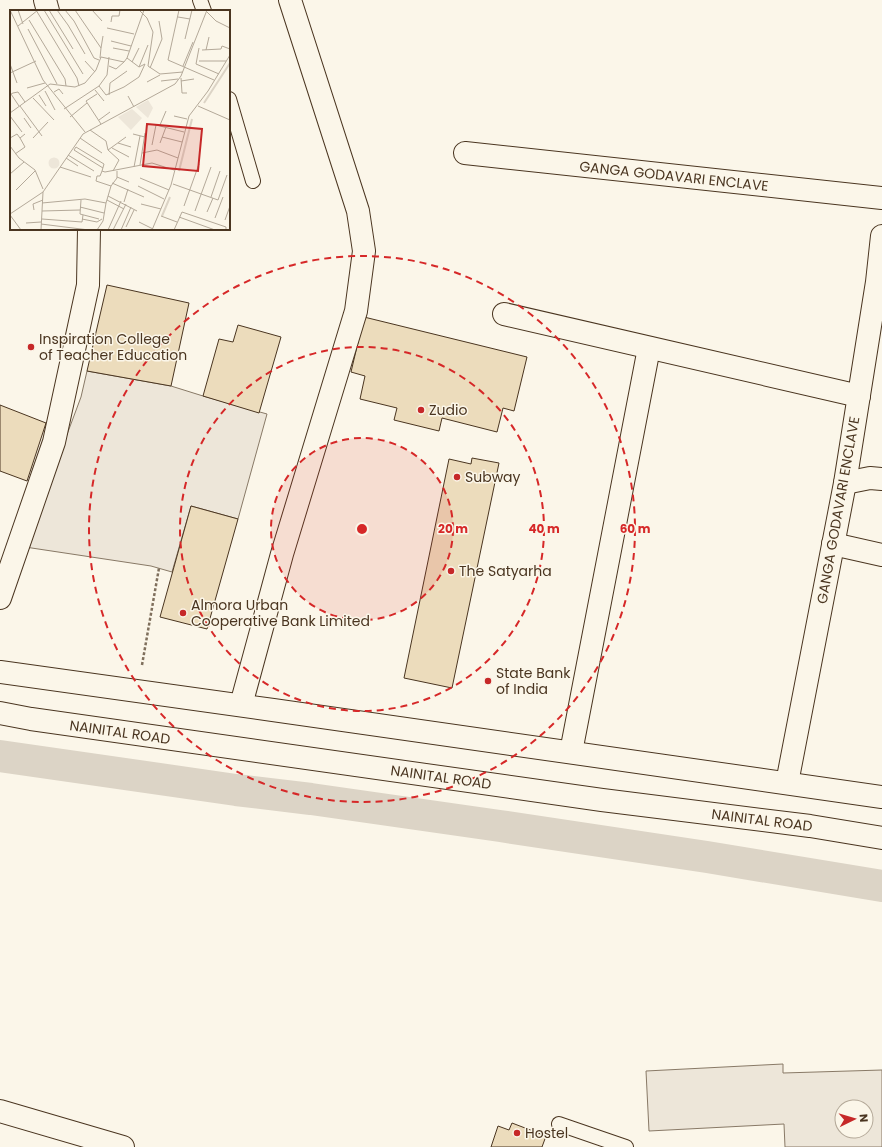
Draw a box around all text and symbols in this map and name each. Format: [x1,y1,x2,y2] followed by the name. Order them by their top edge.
[10,10,230,230] inset map
[578,156,770,196] street label: GANGA GODAVARI ENCLAVE
[39,329,187,365] place label: Inspiration College of Teacher Education
[26,342,36,352] marker: Inspiration College of Teacher Education
[429,400,467,420] place label: Zudio
[416,405,426,415] marker: Zudio
[812,415,864,605] street label: GANGA GODAVARI ENCLAVE
[465,467,521,487] place label: Subway
[452,472,462,482] marker: Subway
[438,520,468,537] text: 20 m
[528,520,560,537] text: 40 m
[620,520,651,537] text: 60 m
[355,522,369,536] centre of rings
[459,561,552,581] place label: The Satyarha
[446,566,456,576] marker: The Satyarha
[191,595,370,631] place label: Almora Urban Cooperative Bank Limited
[178,608,188,618] marker: Almora Urban Cooperative Bank Limited
[496,663,571,699] place label: State Bank of India
[483,676,493,686] marker: State Bank of India
[68,715,172,749] street label: NAINITAL ROAD
[389,760,493,794] street label: NAINITAL ROAD
[710,804,814,836] street label: NAINITAL ROAD
[834,1099,874,1139] north arrow
[856,1113,872,1123] text: N
[525,1123,568,1143] place label: Hostel
[512,1128,522,1138] marker: Hostel

